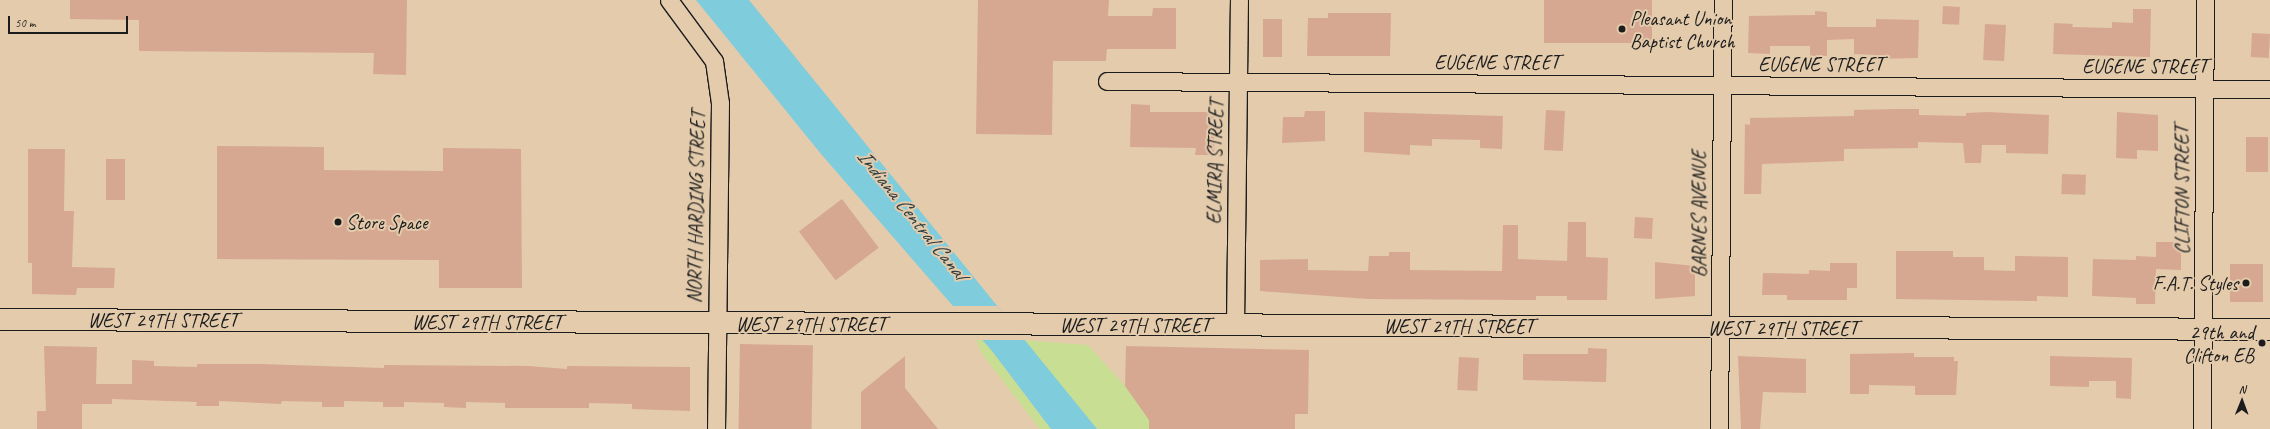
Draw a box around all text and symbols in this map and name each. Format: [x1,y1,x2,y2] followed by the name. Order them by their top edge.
[1630,6,1735,53] place label: Pleasant Union Baptist Church
[10,8,130,34] scale bar
[15,15,35,31] text: 50 m
[1617,24,1627,34] marker: Pleasant Union Baptist Church
[1434,50,1560,74] street label: EUGENE STREET
[1758,52,1884,76] street label: EUGENE STREET
[2082,54,2208,78] street label: EUGENE STREET
[1202,99,1228,225] street label: ELMIRA STREET
[682,110,710,304] street label: NORTH HARDING STREET
[2170,125,2194,255] street label: CLIFTON STREET
[852,144,972,284] water label: Indiana Central Canal
[1687,150,1711,278] street label: BARNES AVENUE
[346,210,428,234] place label: Store Space
[333,217,343,227] marker: Store Space
[2153,271,2238,295] place label: F.A.T. Styles
[2241,278,2251,288] marker: F.A.T. Styles
[88,308,238,332] street label: WEST 29TH STREET
[412,310,562,334] street label: WEST 29TH STREET
[736,312,886,336] street label: WEST 29TH STREET
[1060,313,1210,337] street label: WEST 29TH STREET
[1384,314,1534,338] street label: WEST 29TH STREET
[1708,316,1858,340] street label: WEST 29TH STREET
[2184,320,2254,367] place label: 29th and Clifton EB
[2257,338,2267,348] marker: 29th and Clifton EB
[2222,381,2262,421] north arrow
[2239,382,2246,396] text: N

